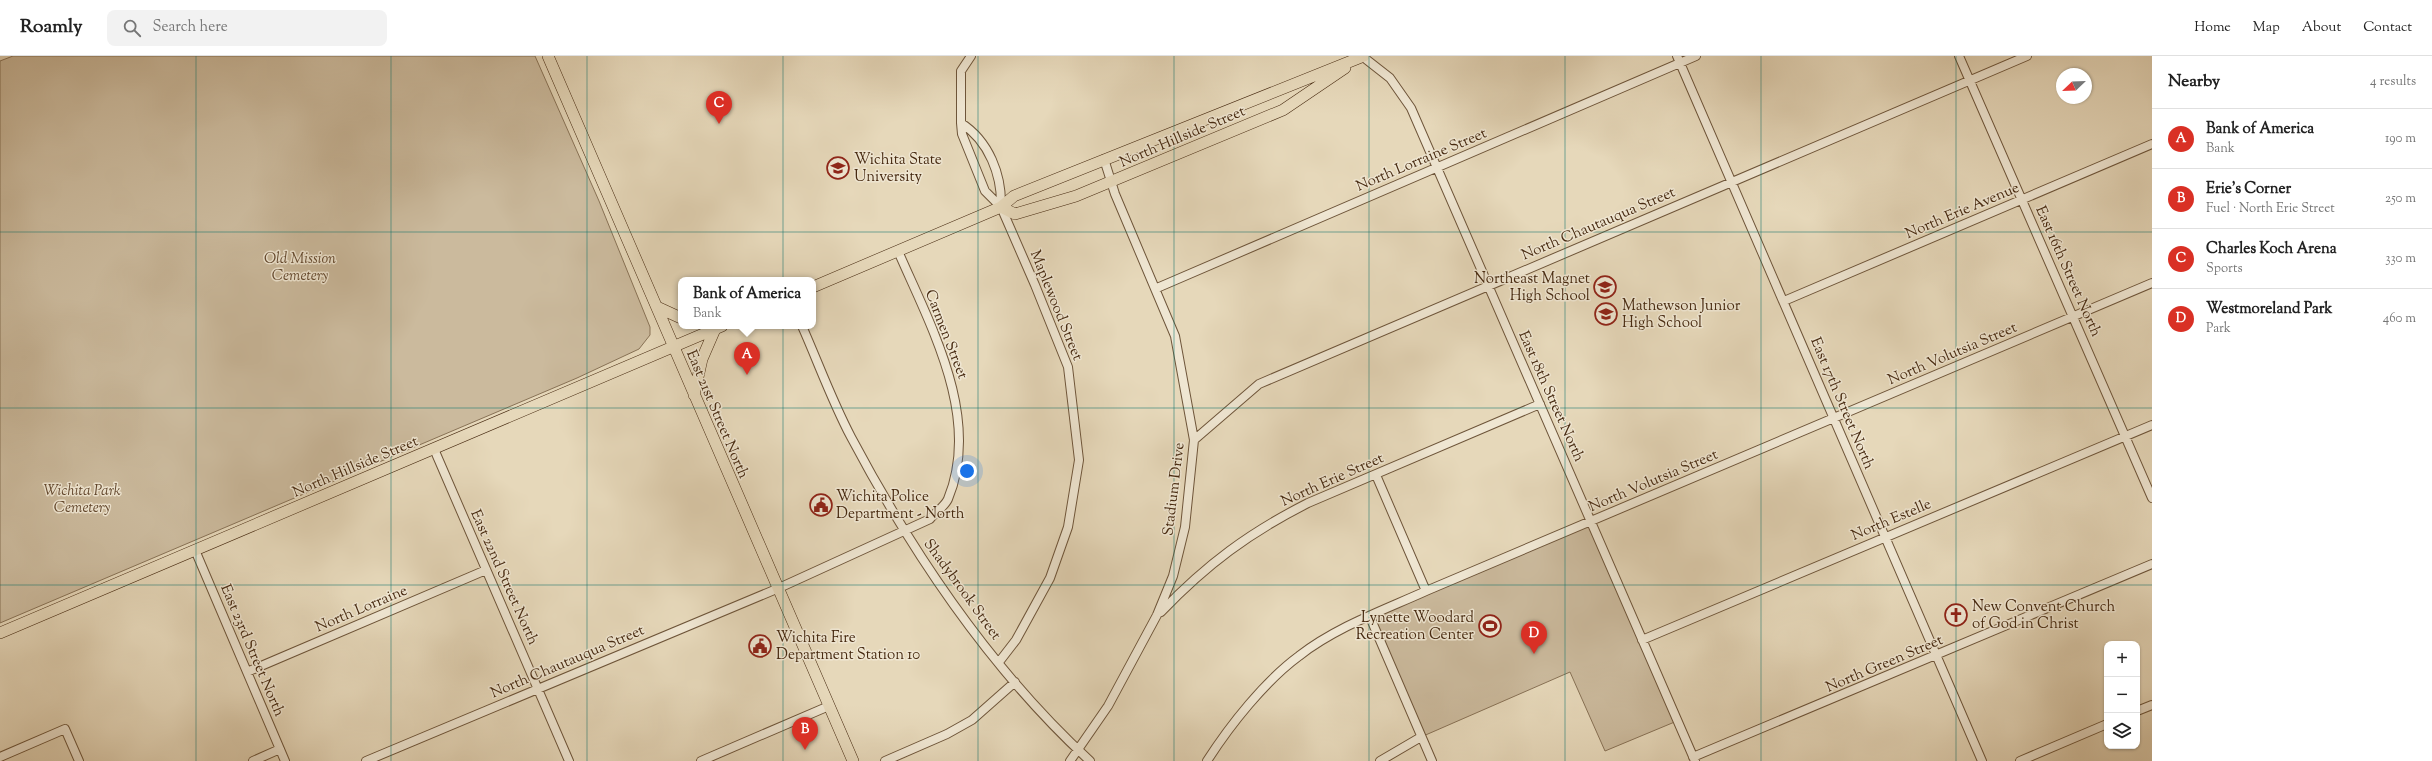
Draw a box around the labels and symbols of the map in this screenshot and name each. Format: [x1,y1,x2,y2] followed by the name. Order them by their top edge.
[2056,68,2092,104] north arrow
[706,91,732,124] pin: C
[1117,101,1249,173] street label: North Hillside Street
[1353,123,1490,197] street label: North Lorraine Street
[854,150,942,188] place label: Wichita State University
[825,155,851,181] school or university icon: Wichita State University
[1902,178,2023,245] street label: North Erie Avenue
[1518,182,1679,266] street label: North Chautauqua Street
[2029,203,2106,341] street label: East 16th Street North
[1024,247,1087,364] street label: Maplewood Street
[264,249,336,287] park label: Old Mission Cemetery
[1474,269,1590,307] place label: Northeast Magnet High School
[1592,274,1618,300] school or university icon: Northeast Magnet High School
[919,287,972,382] street label: Carmen Street
[1622,296,1741,334] place label: Mathewson Junior High School
[1593,301,1619,327] school or university icon: Mathewson Junior High School
[1885,318,2020,391] street label: North Volutsia Street
[1512,328,1589,466] street label: East 18th Street North
[1804,334,1879,473] street label: East 17th Street North
[734,342,760,375] pin: A
[680,347,753,482] street label: East 21st Street North
[290,431,422,503] street label: North Hillside Street
[1158,441,1191,537] street label: Stadium Drive
[1586,445,1721,518] street label: North Volutsia Street
[1278,448,1387,512] street label: North Erie Street
[957,461,977,481] your location
[44,481,121,519] park label: Wichita Park Cemetery
[836,487,965,525] place label: Wichita Police Department - North
[808,492,834,518] public building icon: Wichita Police Department - North
[1848,494,1935,547] street label: North Estelle
[464,507,543,649] street label: East 22nd Street North
[918,535,1006,645] street label: Shadybrook Street
[214,581,289,720] street label: East 23rd Street North
[312,581,411,638] street label: North Lorraine
[1972,597,2115,635] place label: New Convent Church of God in Christ
[1943,602,1969,628] church icon: New Convent Church of God in Christ
[1356,608,1475,646] place label: Lynette Woodard Recreation Center
[1477,613,1503,639] sports icon: Lynette Woodard Recreation Center
[487,620,648,704] street label: North Chautauqua Street
[1521,621,1547,654] pin: D
[776,628,920,666] place label: Wichita Fire Department Station 10
[1823,630,1946,699] street label: North Green Street
[747,633,773,659] public building icon: Wichita Fire Department Station 10
[792,717,818,750] pin: B

